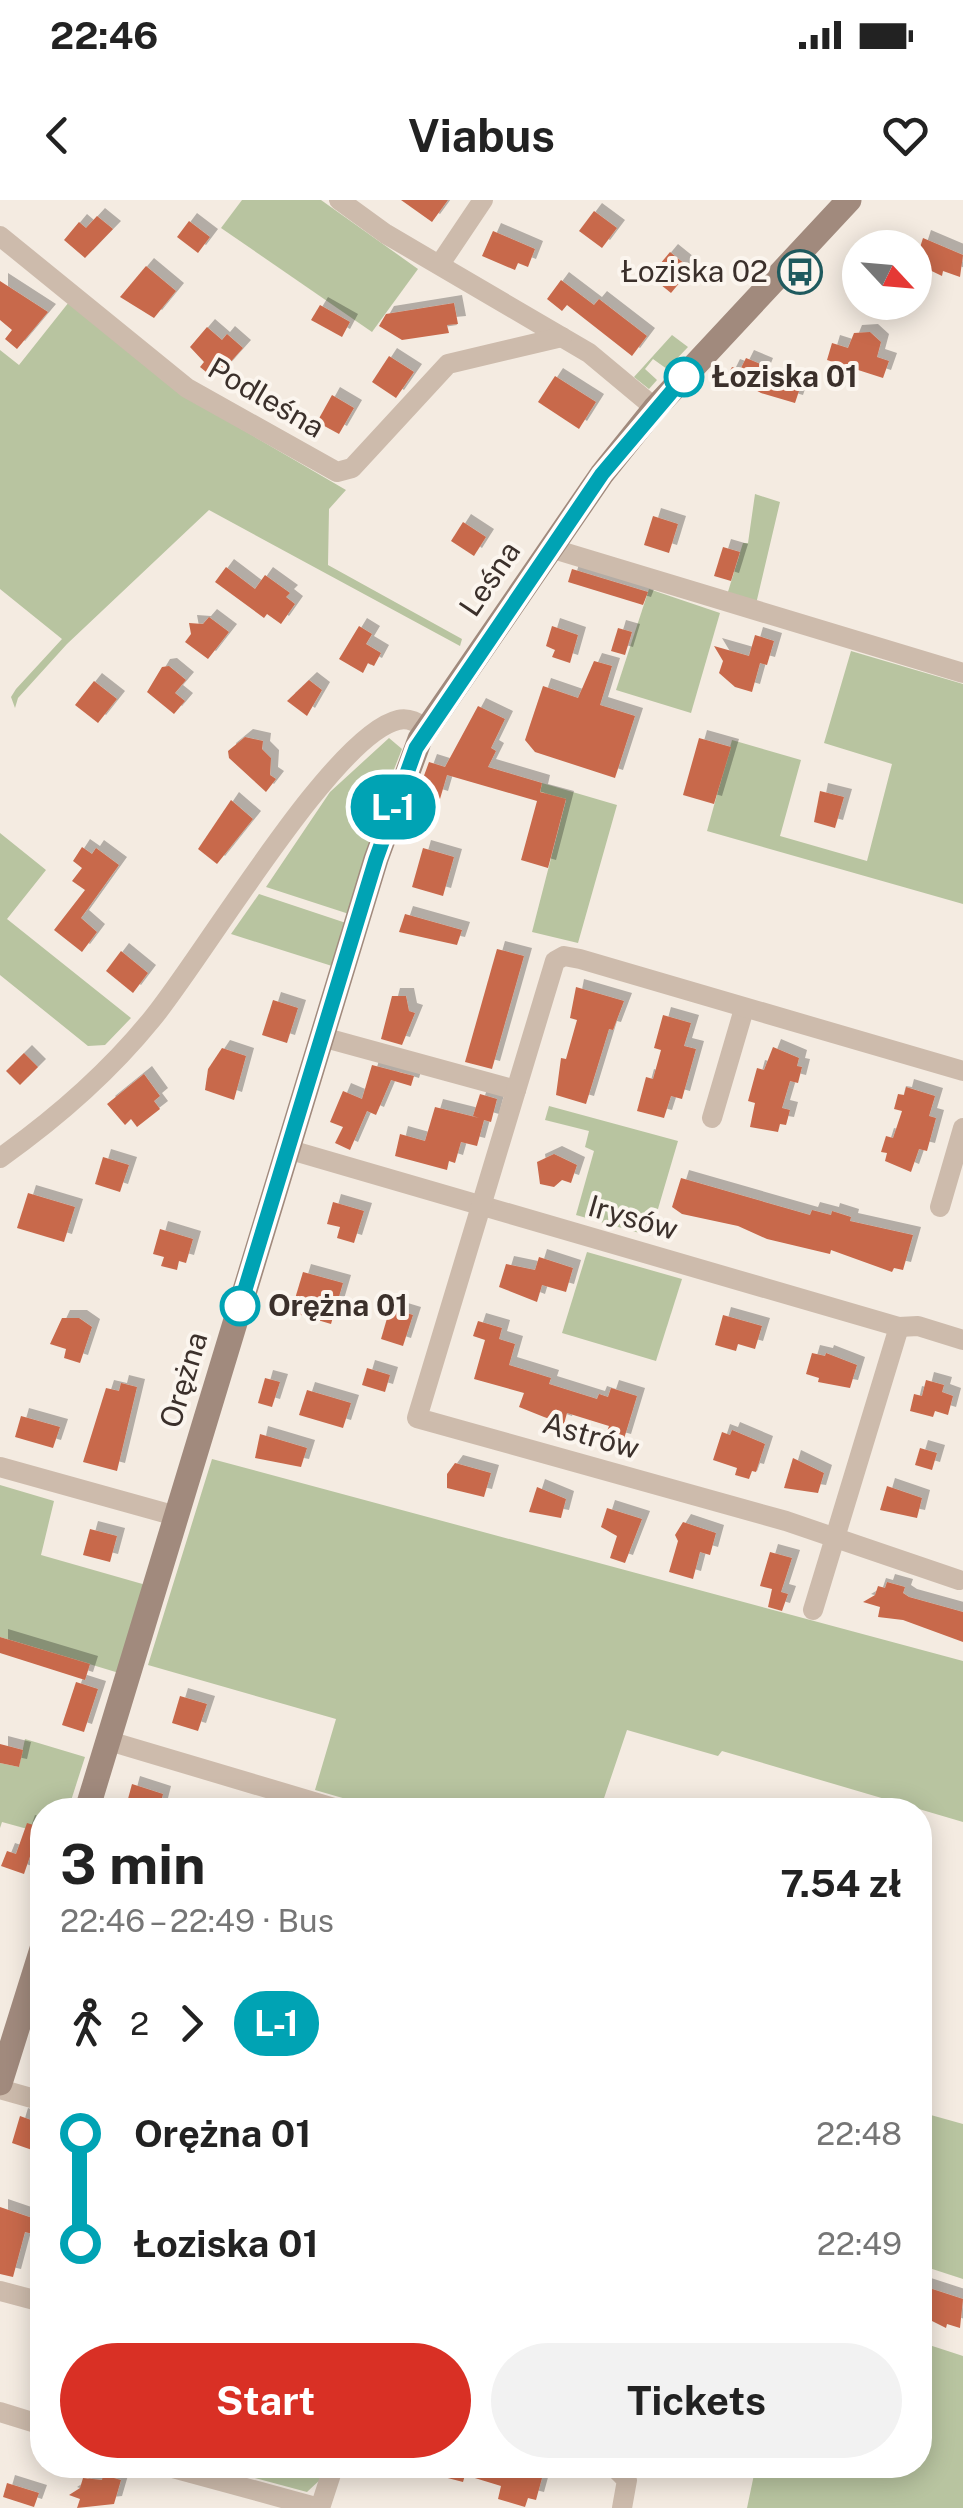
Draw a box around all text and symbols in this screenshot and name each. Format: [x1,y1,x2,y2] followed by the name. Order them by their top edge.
[50,13,158,58] text: 22:46
[30,108,85,163] icon: back
[878,108,933,163] icon: heart
[408,109,555,162] text: Viabus
[842,230,932,320] north arrow
[842,230,932,320] map controls
[777,249,823,295] bus stop icon: Łoziska 02
[621,253,768,289] place label: Łoziska 02
[202,350,331,445] street label: Podleśna
[665,358,703,396] marker: Łoziska 01
[712,358,858,394] place label: Łoziska 01
[451,534,527,623] street label: Leśna
[336,774,450,840] line badge: L-1
[371,787,415,828] text: L-1
[584,1187,682,1247] street label: Irysów
[221,1287,259,1325] marker: Orężna 01
[268,1287,408,1323] place label: Orężna 01
[151,1327,215,1432] street label: Orężna
[539,1404,644,1466] street label: Astrów
[60,1832,206,1896] text: 3 min
[780,1861,902,1906] text: 7.54 zł
[60,1902,334,1939] text: 22:46 – 22:49 · Bus
[60,1996,115,2051] icon: walk
[164,1996,219,2051] icon: forward
[254,2003,299,2044] text: L-1
[130,2005,149,2042] text: 2
[134,2111,312,2156] text: Orężna 01
[816,2115,902,2152] text: 22:48
[134,2221,319,2266] text: Łoziska 01
[817,2225,902,2262] text: 22:49
[60,2343,471,2458] button: Start
[491,2343,902,2458] button: Tickets

